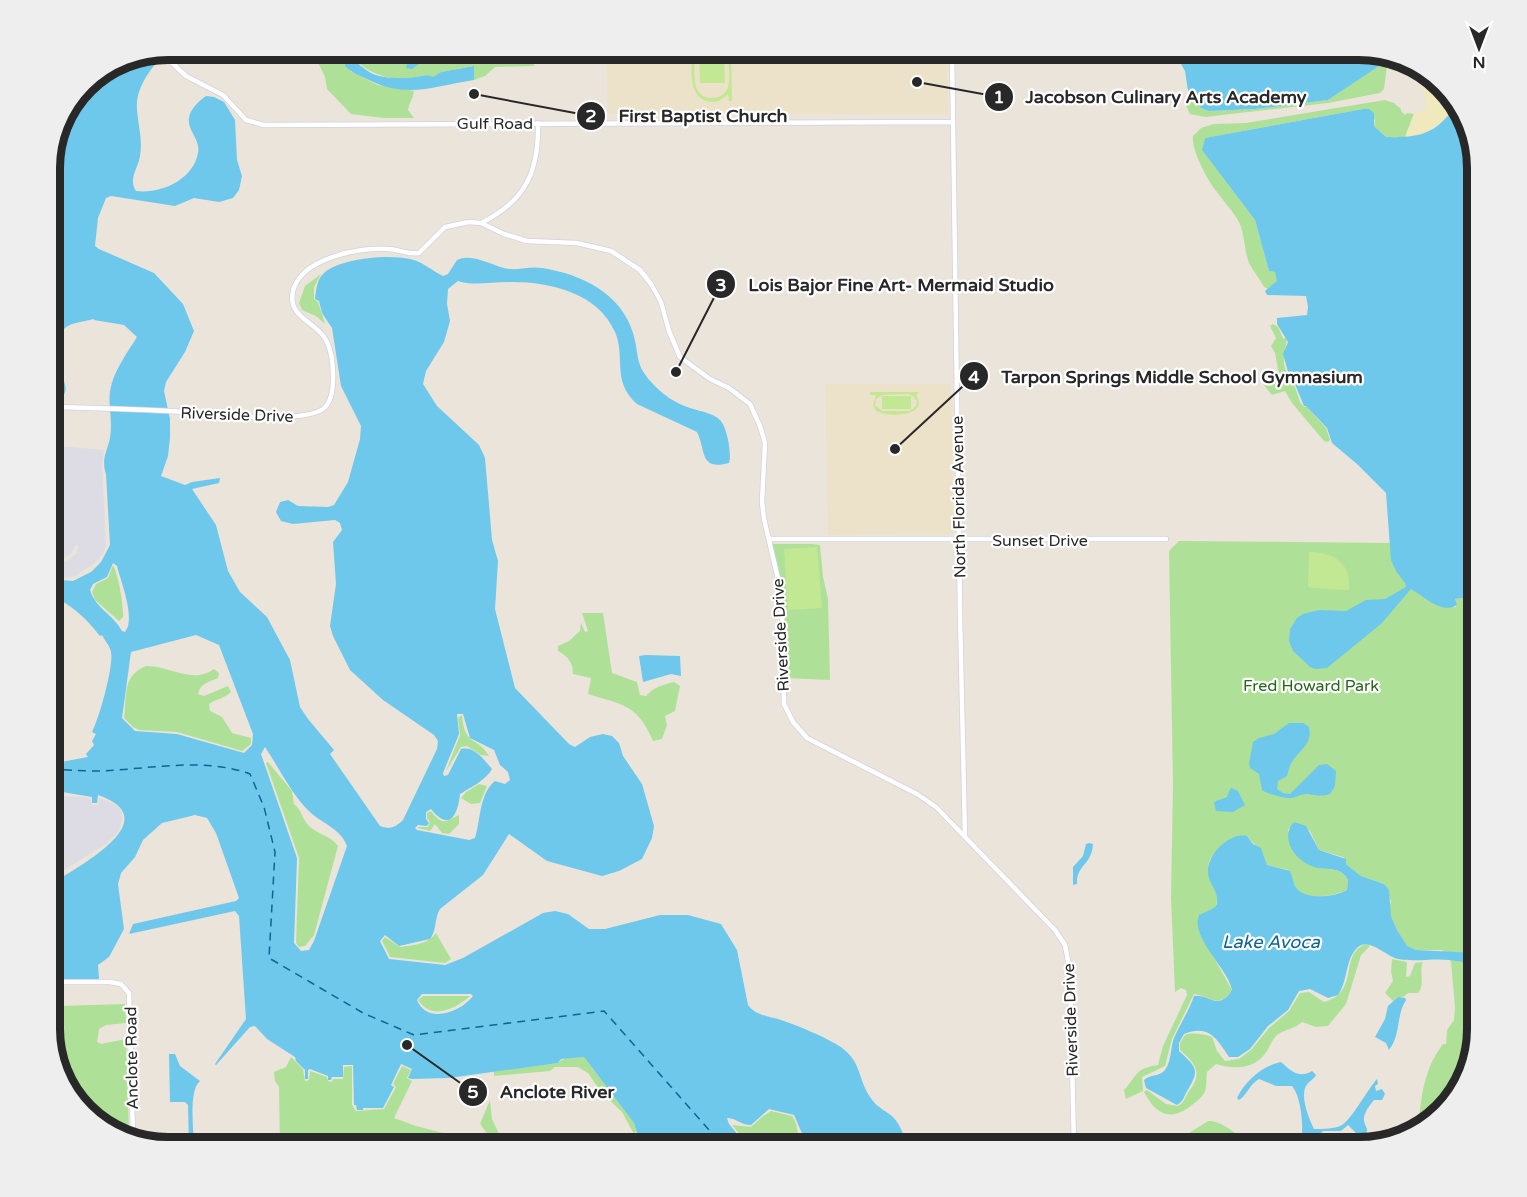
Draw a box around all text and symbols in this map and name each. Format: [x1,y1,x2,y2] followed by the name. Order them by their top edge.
[1449,18,1509,78] north arrow
[1473,52,1485,72] text: N
[984,79,1319,115] callout: Jacobson Culinary Arts Academy
[993,86,1005,108] text: 1
[1024,86,1307,108] text: Jacobson Culinary Arts Academy
[576,98,800,134] callout: First Baptist Church
[585,105,597,127] text: 2
[618,105,788,127] text: First Baptist Church
[457,114,533,134] street label: Gulf Road
[706,266,1066,302] callout: Lois Bajor Fine Art- Mermaid Studio
[715,274,727,296] text: 3
[748,274,1054,296] text: Lois Bajor Fine Art- Mermaid Studio
[959,358,1375,394] callout: Tarpon Springs Middle School Gymnasium
[968,366,980,388] text: 4
[1000,366,1363,388] text: Tarpon Springs Middle School Gymnasium
[180,403,294,427] street label: Riverside Drive
[948,416,970,578] street label: North Florida Avenue
[992,531,1088,551] street label: Sunset Drive
[768,578,794,692] street label: Riverside Drive
[1243,676,1379,696] park label: Fred Howard Park
[1222,931,1321,953] water label: Lake Avoca
[1059,963,1083,1077] street label: Riverside Drive
[121,1006,143,1110] street label: Anclote Road
[458,1074,627,1110] callout: Anclote River
[467,1081,479,1103] text: 5
[500,1081,615,1103] text: Anclote River

